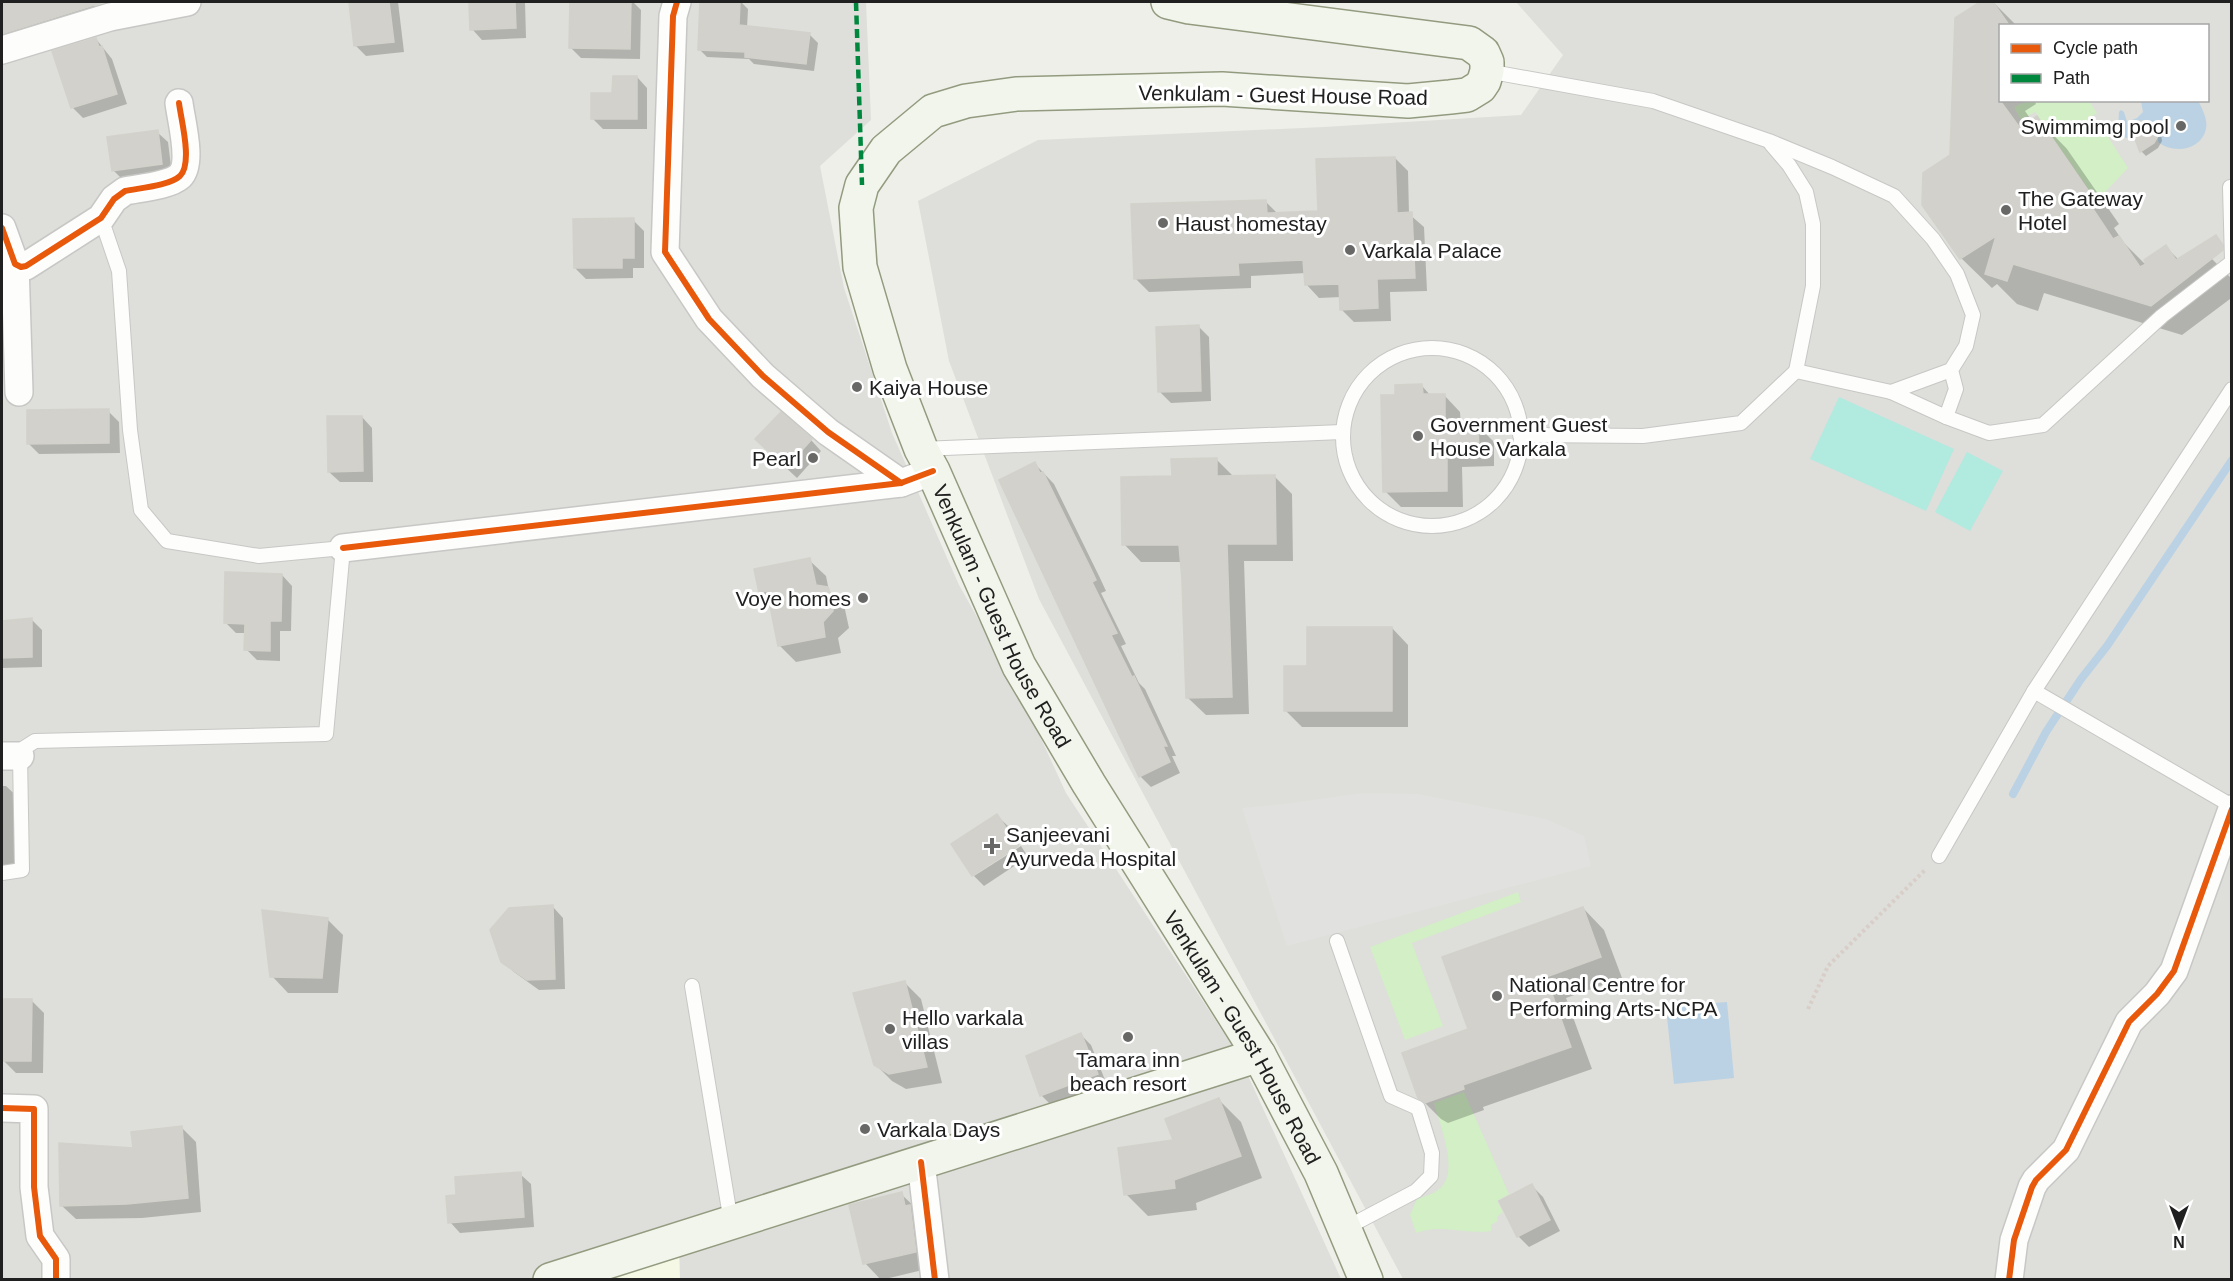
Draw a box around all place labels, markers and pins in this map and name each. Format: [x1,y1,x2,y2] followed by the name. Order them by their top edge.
[2021,115,2169,138] place label: Swimmimg pool
[2174,119,2188,133] marker: Swimmimg pool
[2018,187,2143,234] place label: The Gateway Hotel
[1999,203,2013,217] marker: The Gateway Hotel
[1175,212,1327,235] place label: Haust homestay
[1156,216,1170,230] marker: Haust homestay
[1362,239,1502,262] place label: Varkala Palace
[1343,243,1357,257] marker: Varkala Palace
[869,376,988,399] place label: Kaiya House
[850,380,864,394] marker: Kaiya House
[1430,413,1608,460] place label: Government Guest House Varkala
[1411,429,1425,443] marker: Government Guest House Varkala
[752,447,801,470] place label: Pearl
[806,451,820,465] marker: Pearl
[735,587,851,610] place label: Voye homes
[856,591,870,605] marker: Voye homes
[1006,823,1176,870] place label: Sanjeevani Ayurveda Hospital
[983,837,1001,855] marker: Sanjeevani Ayurveda Hospital
[1509,973,1718,1020] place label: National Centre for Performing Arts-NCPA
[1490,989,1504,1003] marker: National Centre for Performing Arts-NCPA
[902,1006,1024,1053] place label: Hello varkala villas
[883,1022,897,1036] marker: Hello varkala villas
[1121,1030,1135,1044] marker: Tamara inn beach resort
[1070,1048,1187,1095] place label: Tamara inn beach resort
[877,1118,1000,1141] place label: Varkala Days
[858,1122,872,1136] marker: Varkala Days

